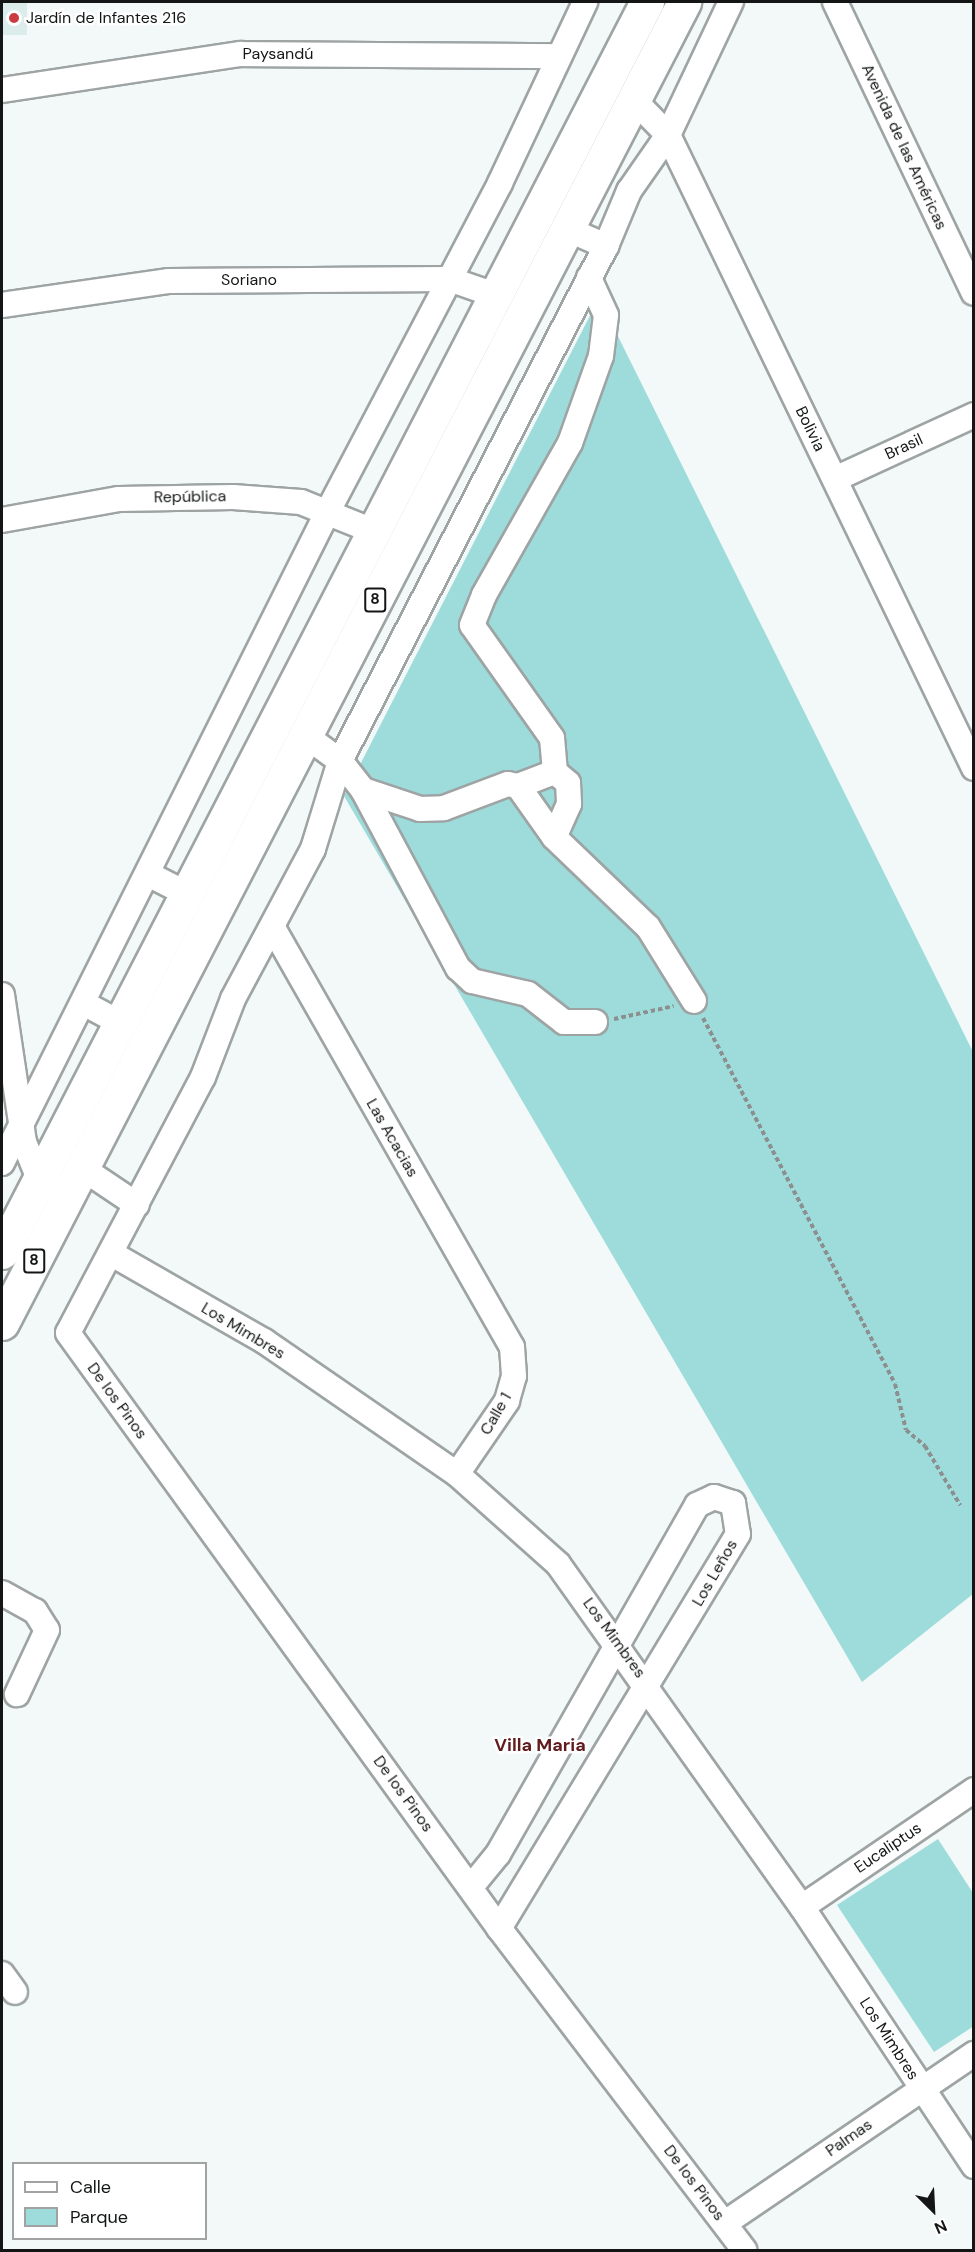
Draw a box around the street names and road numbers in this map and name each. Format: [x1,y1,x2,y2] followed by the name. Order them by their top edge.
[243,44,313,64] street label: Paysandú
[857,61,951,233] street label: Avenida de las Américas
[221,270,277,290] street label: Soriano
[791,403,829,455] street label: Bolivia
[882,430,926,464] street label: Brasil
[154,487,226,507] street label: República
[363,588,387,612] road number: 8
[362,1095,422,1181] street label: Las Acacias
[22,1249,46,1273] road number: 8
[198,1299,288,1363] street label: Los Mimbres
[83,1359,151,1443] street label: De los Pinos
[476,1389,516,1439] street label: Calle 1
[688,1536,742,1610] street label: Los Leños
[579,1594,649,1682] street label: Los Mimbres
[369,1752,437,1836] street label: De los Pinos
[851,1819,925,1877] street label: Eucaliptus
[855,1994,923,2084] street label: Los Mimbres
[822,2115,876,2161] street label: Palmas
[659,2141,729,2225] street label: De los Pinos

